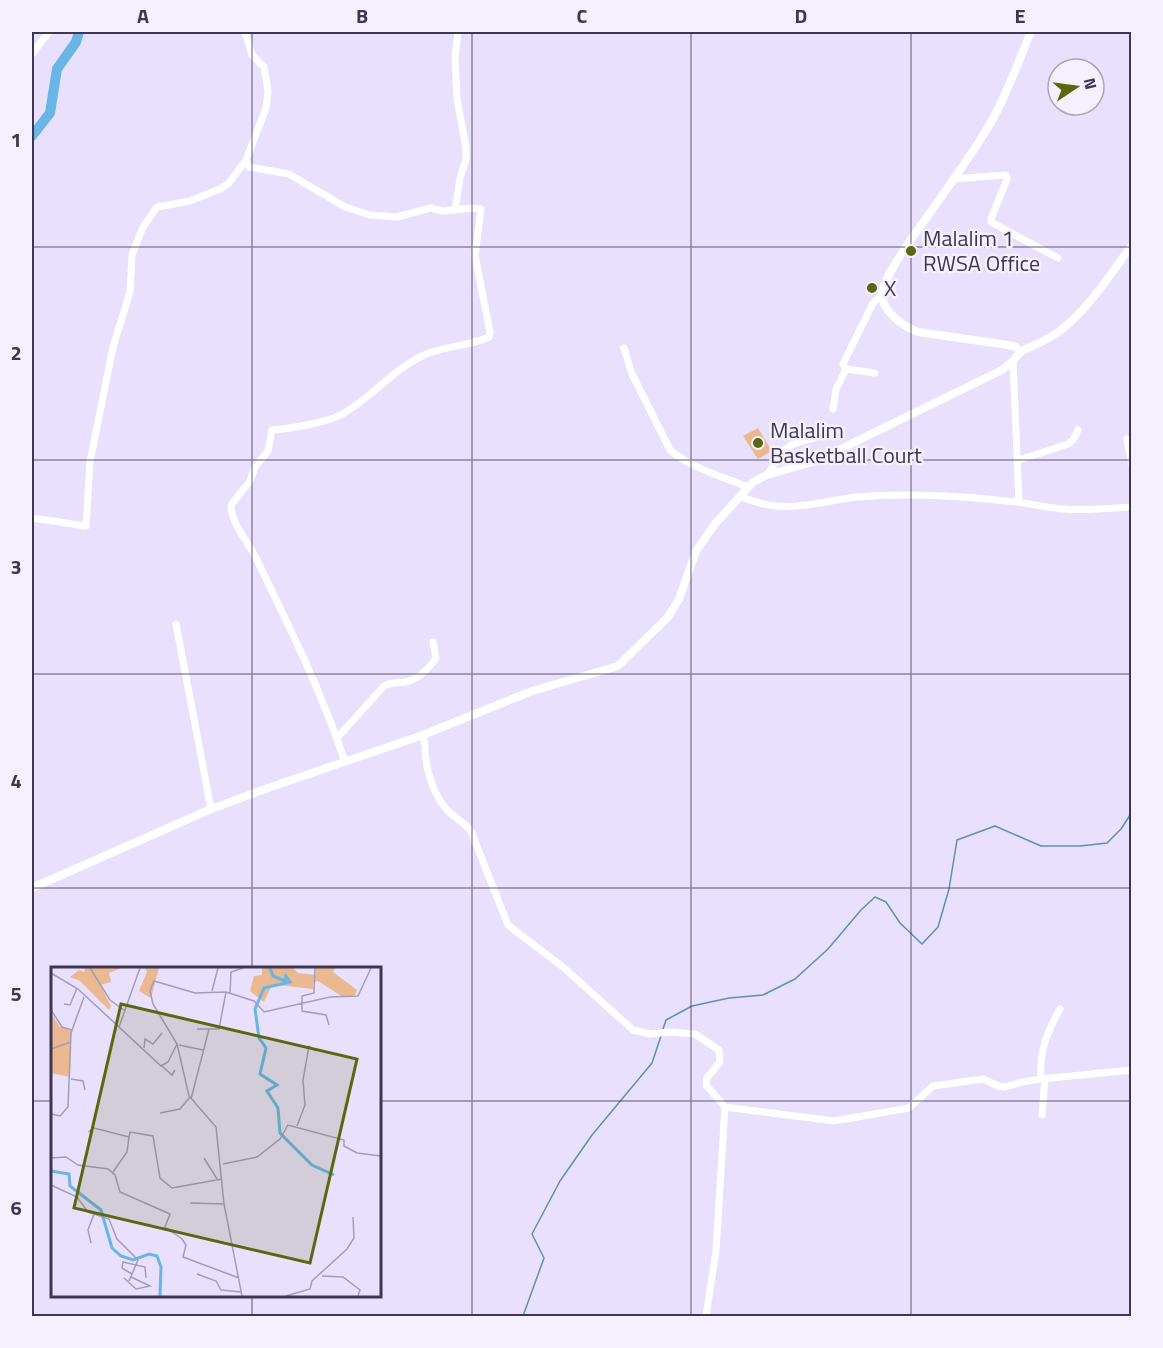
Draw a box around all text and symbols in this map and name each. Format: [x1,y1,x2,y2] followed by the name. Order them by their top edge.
[137,0,149,31] text: A
[356,0,368,31] text: B
[577,0,588,31] text: C
[795,0,807,31] text: D
[1014,0,1026,31] text: E
[1046,57,1106,117] north arrow
[1078,76,1104,92] text: N
[10,124,22,155] text: 1
[923,221,1040,280] place label: Malalim 1 RWSA Office
[904,244,918,258] marker: Malalim 1 RWSA Office
[884,271,896,305] place label: X
[865,281,879,295] marker: X
[10,337,22,368] text: 2
[770,413,922,472] place label: Malalim Basketball Court
[751,436,765,450] marker: Malalim Basketball Court
[10,551,22,582] text: 3
[10,765,22,796] text: 4
[51,967,381,1297] inset map
[10,978,22,1009] text: 5
[10,1192,22,1223] text: 6

